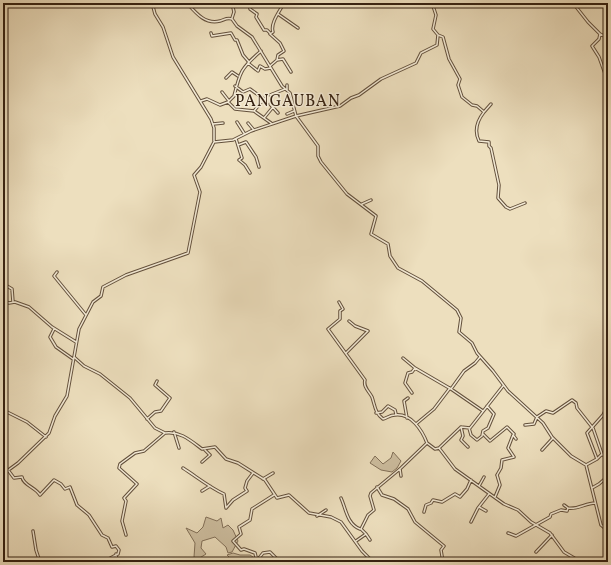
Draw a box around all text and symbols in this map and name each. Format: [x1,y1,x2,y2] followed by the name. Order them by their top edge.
[235,91,341,113] district label: PANGAUBAN

